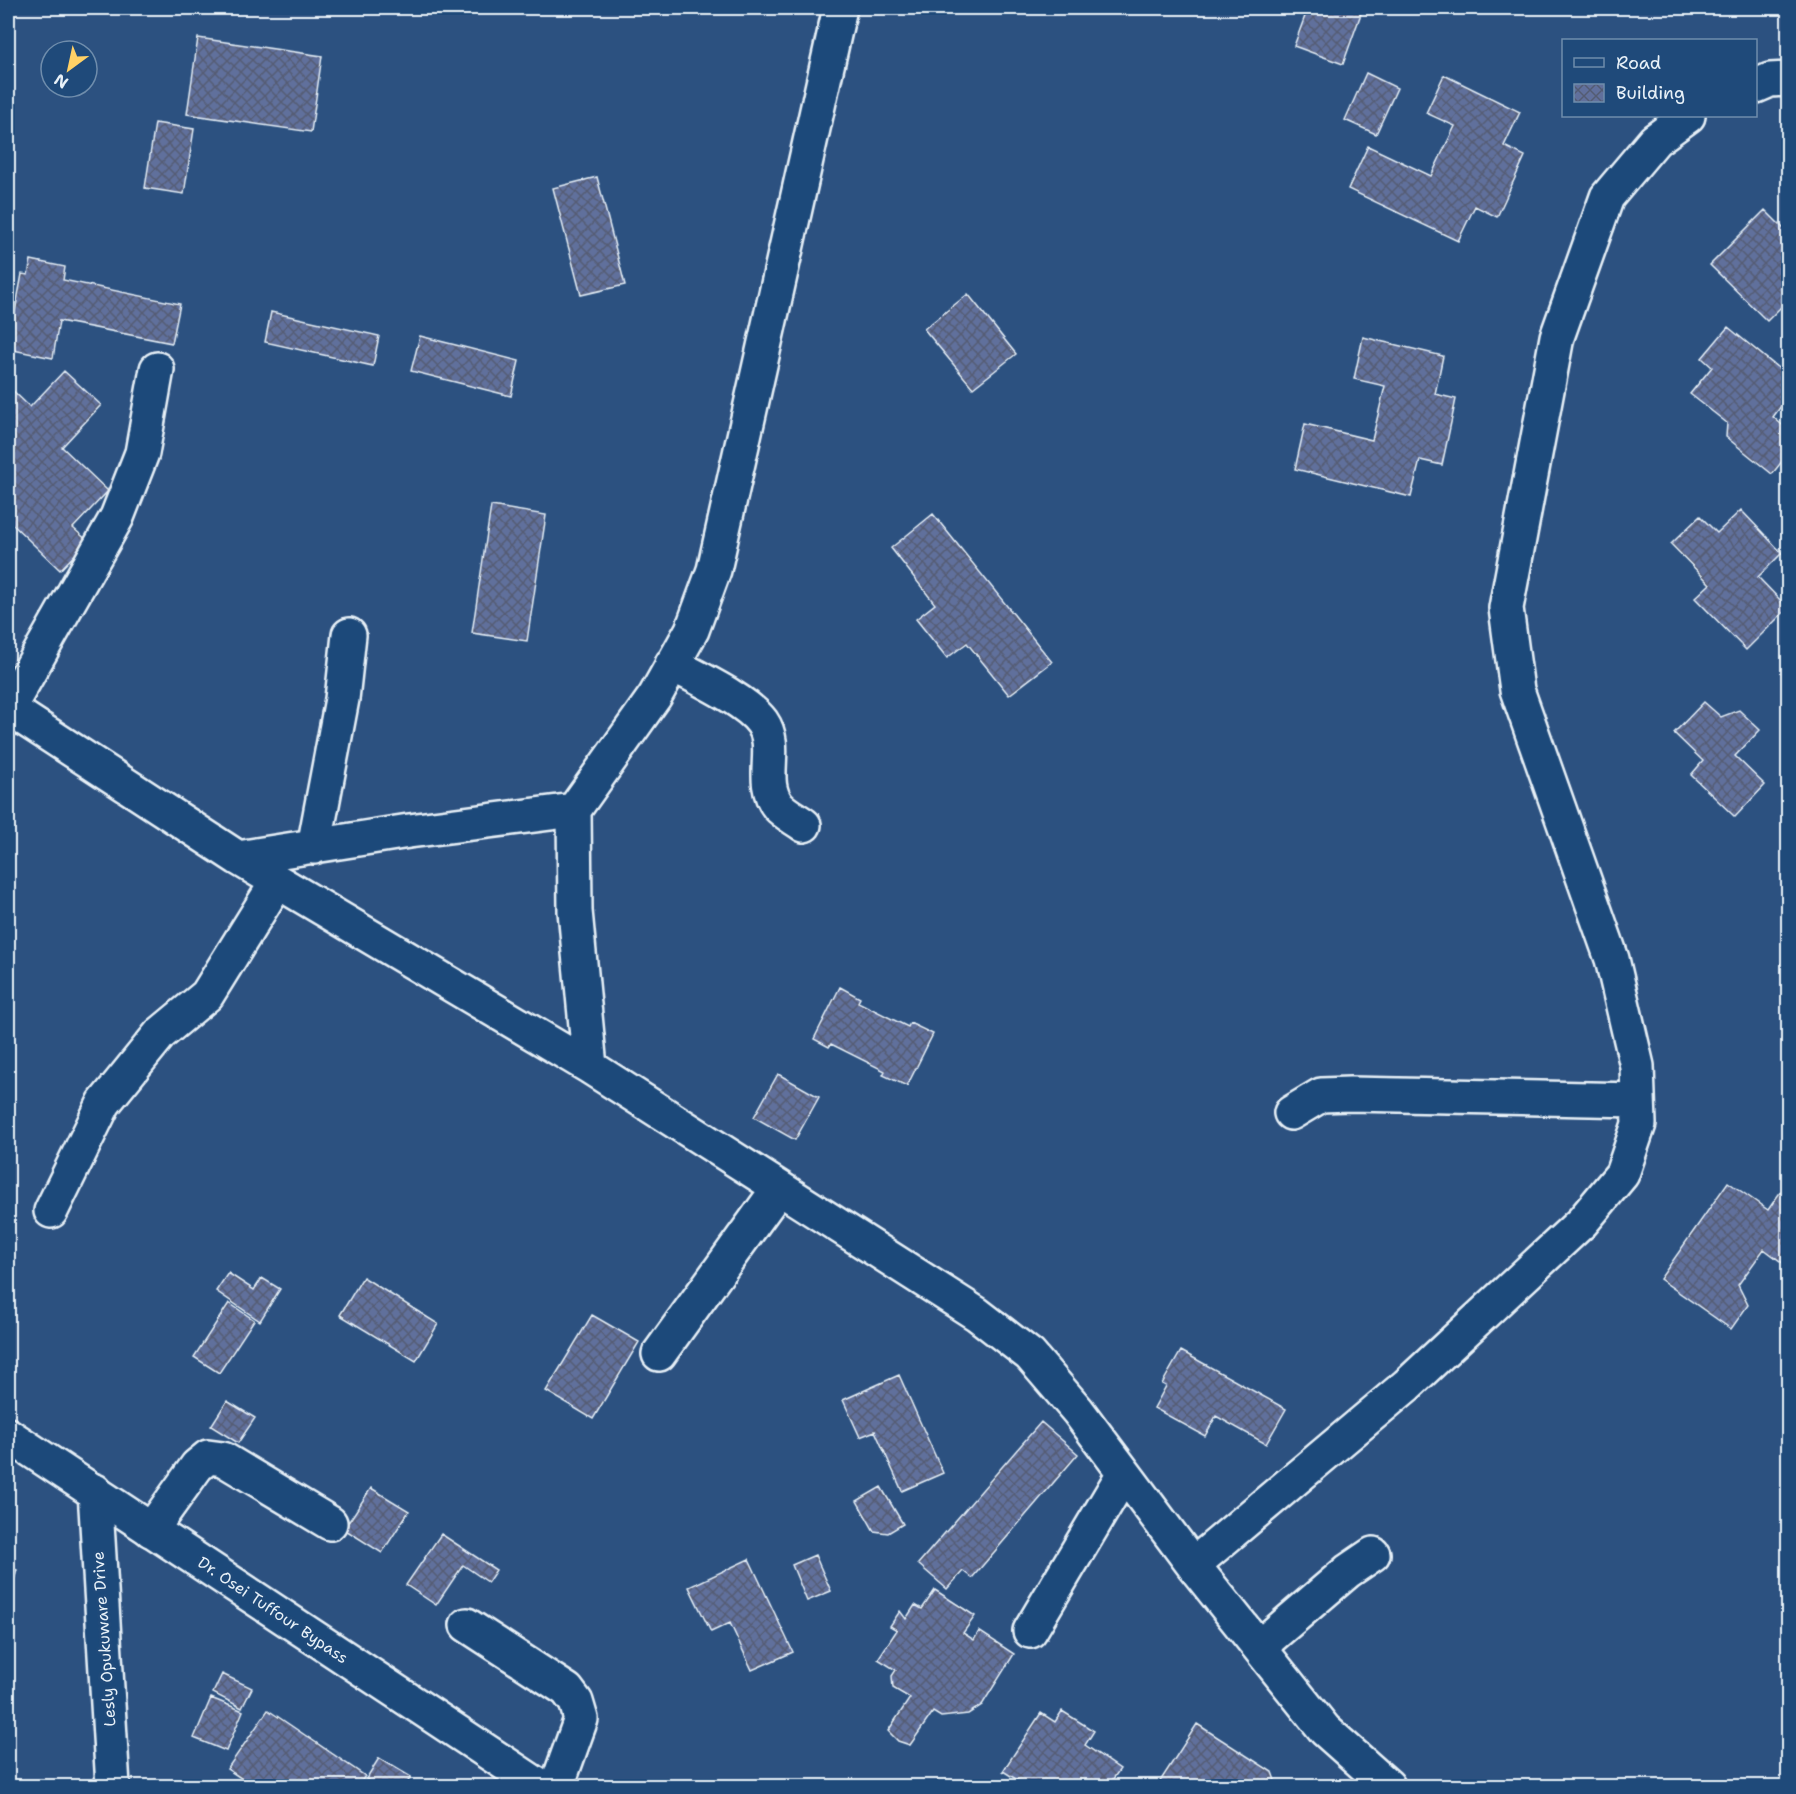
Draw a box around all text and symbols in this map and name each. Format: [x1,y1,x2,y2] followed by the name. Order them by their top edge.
[39,39,99,99] north arrow
[1562,39,1757,117] legend
[1616,51,1661,75] text: Road
[50,69,72,93] text: N
[1616,81,1685,105] text: Building
[87,1551,121,1727] street label: Lesly Opukuware Drive
[194,1552,352,1668] street label: Dr. Osei Tuffour Bypass

